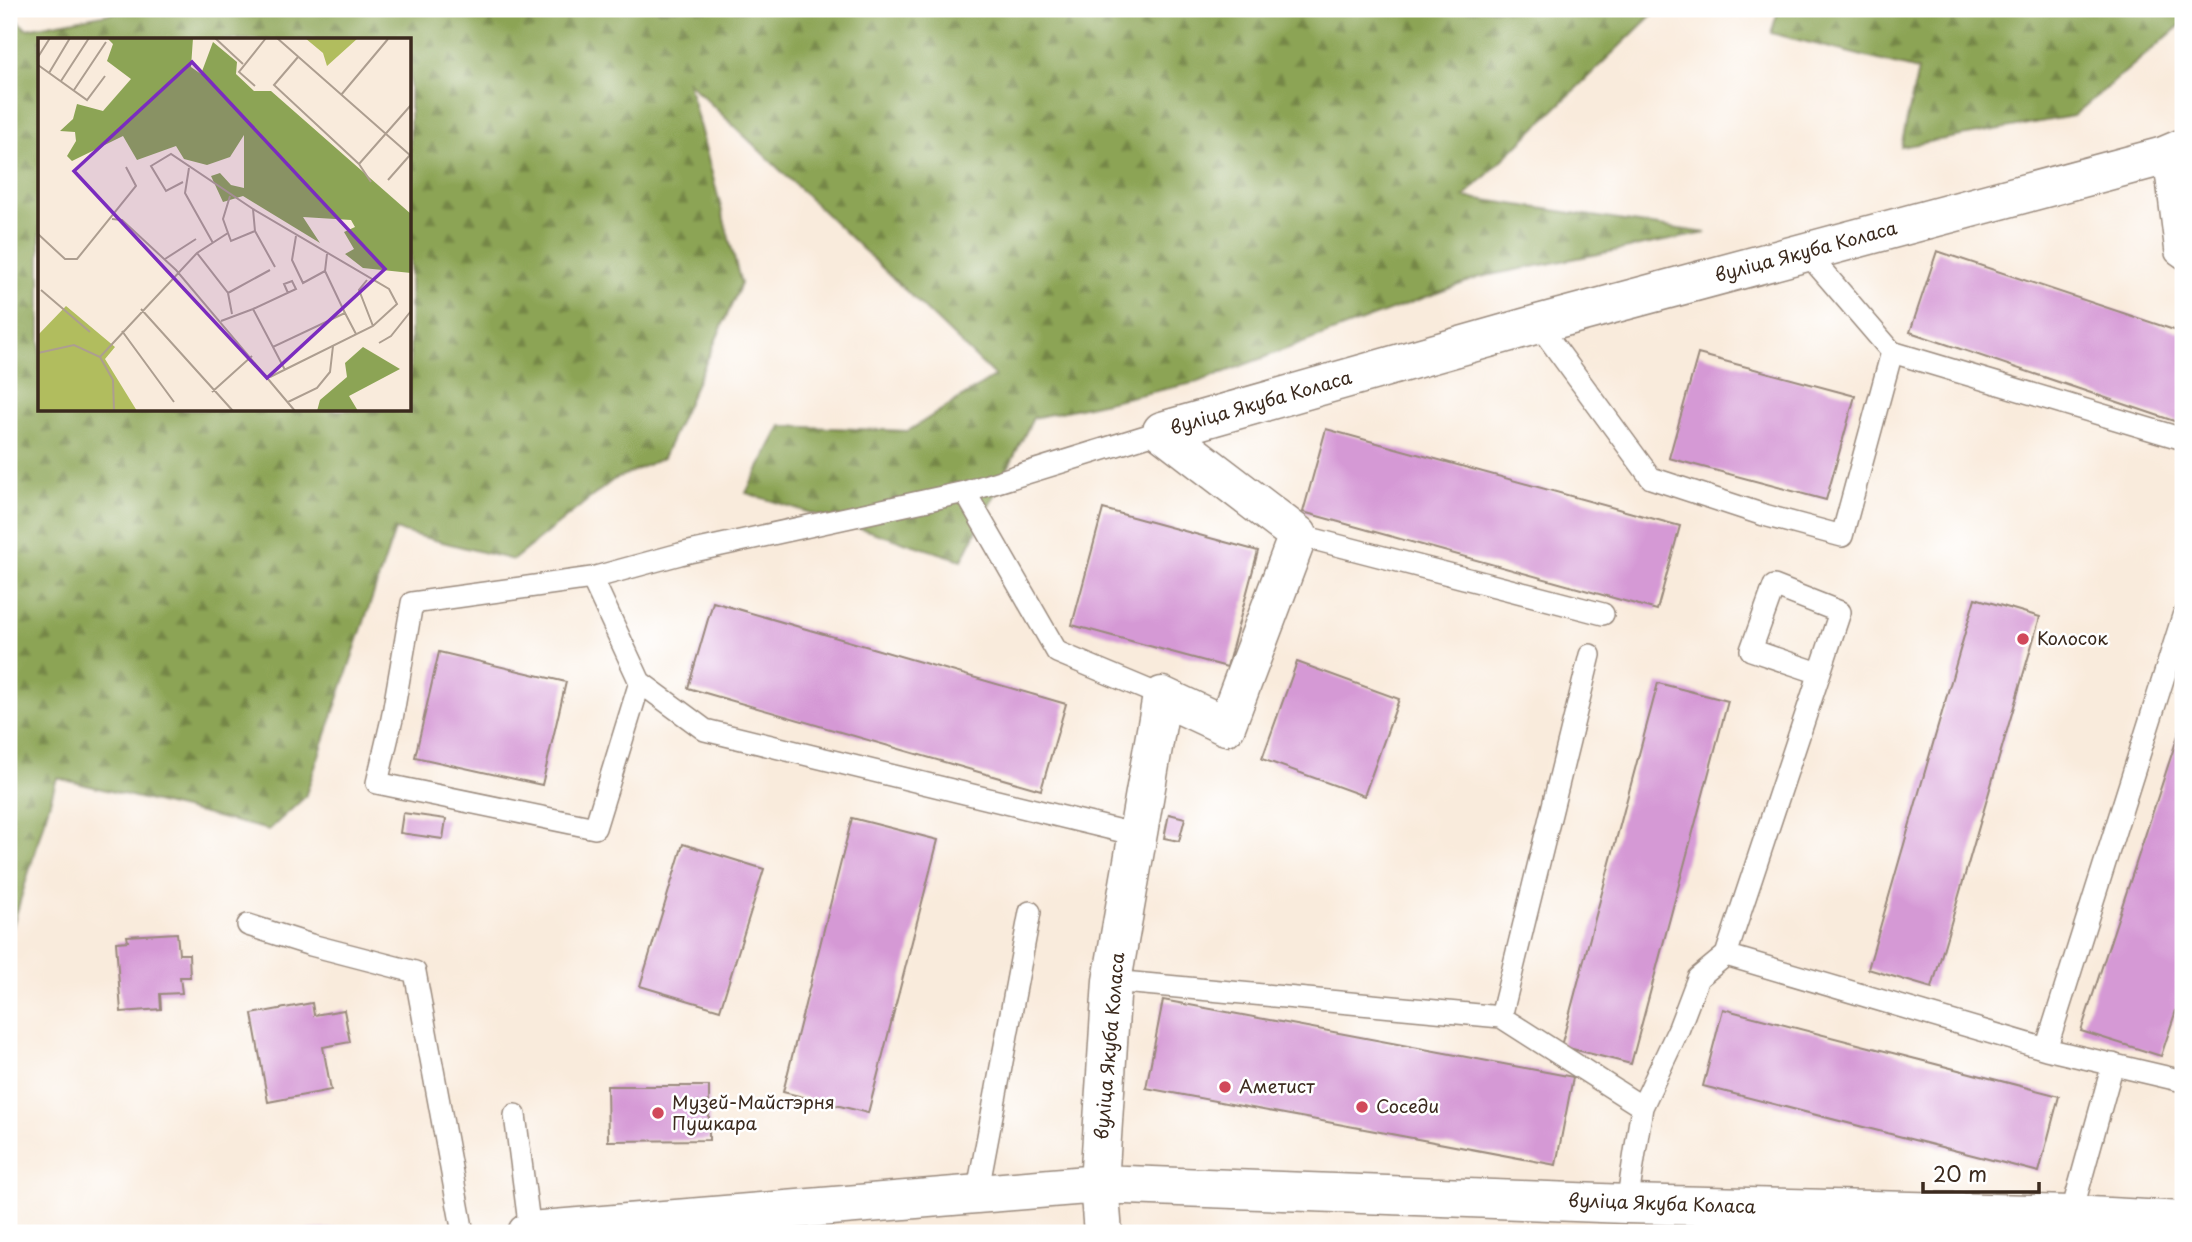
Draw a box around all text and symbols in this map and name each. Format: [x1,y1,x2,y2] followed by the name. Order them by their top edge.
[38,38,411,411] inset map
[1711,213,1900,288] street label: вуліца Якуба Коласа
[1167,363,1355,440] street label: вуліца Якуба Коласа
[2037,624,2108,651] place label: Колосок
[2015,631,2031,647] marker: Колосок
[1087,951,1130,1141] street label: вуліца Якуба Коласа
[1239,1072,1315,1099] place label: Аметист
[1217,1079,1233,1095] marker: Аметист
[672,1088,835,1136] place label: Музей-Майстэрня Пушкара
[1376,1092,1439,1119] place label: Соседи
[1354,1099,1370,1115] marker: Соседи
[650,1105,666,1121] marker: Музей-Майстэрня Пушкара
[1923,1151,2038,1195] scale bar
[1933,1157,1987,1189] text: 20 m
[1568,1186,1757,1219] street label: вуліца Якуба Коласа

